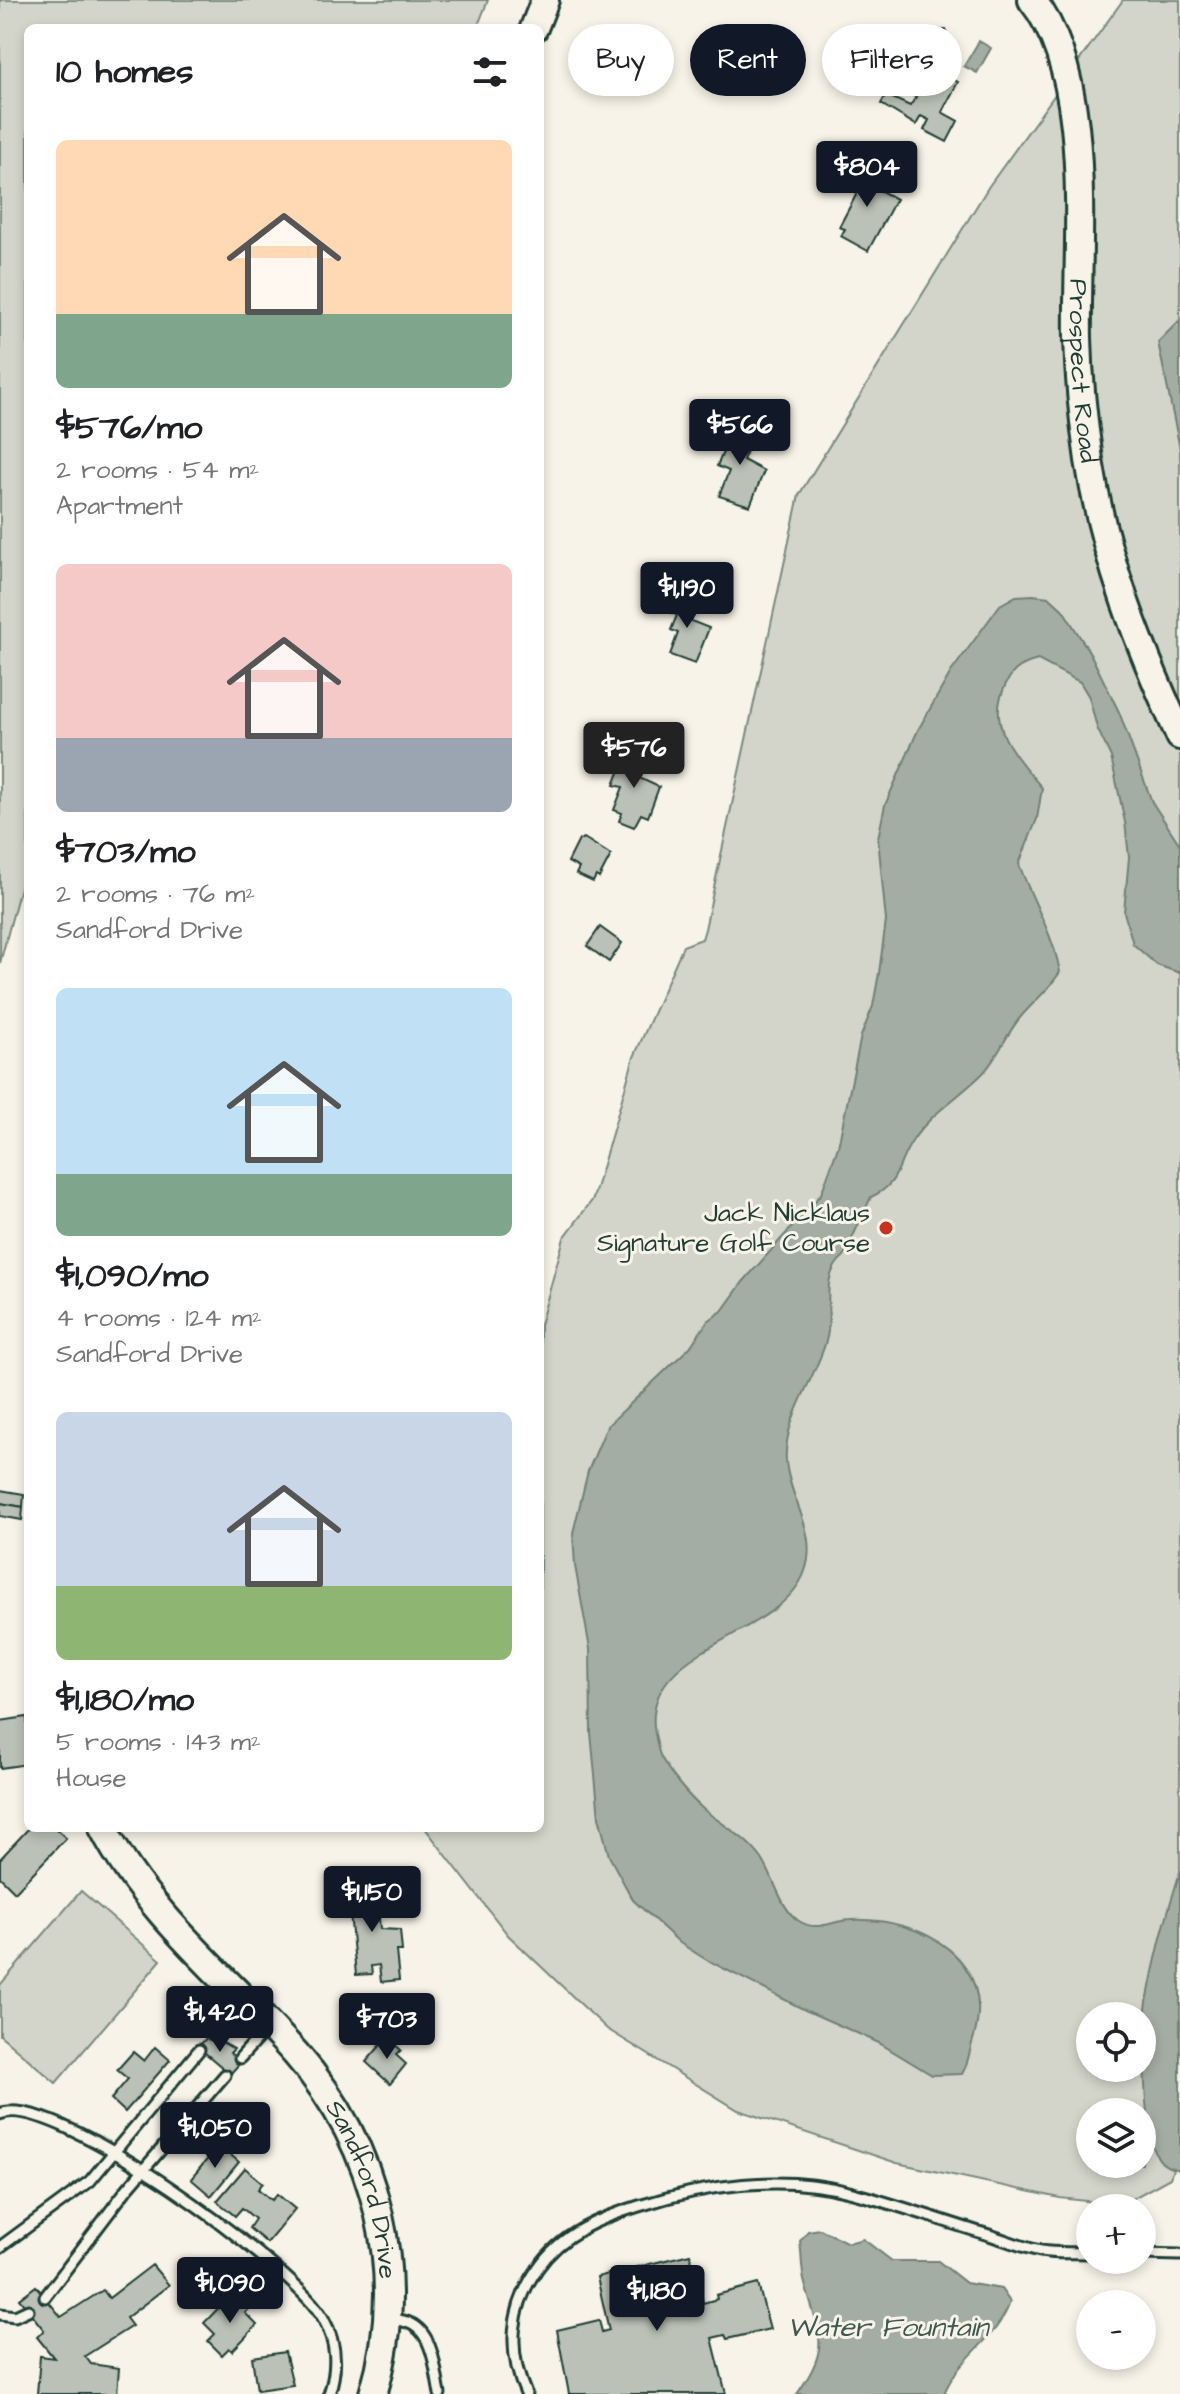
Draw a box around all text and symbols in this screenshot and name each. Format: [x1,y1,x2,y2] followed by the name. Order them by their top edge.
[568,24,674,96] chip: Buy
[690,24,806,96] chip: Rent
[822,24,962,96] chip: Filters
[56,48,193,96] text: 10 homes
[468,50,512,94] icon: filters
[820,141,914,209] pin: $804
[834,149,900,185] text: $804
[212,192,356,336] icon: home
[1060,279,1107,465] street label: Prospect Road
[693,399,787,467] pin: $566
[56,404,202,452] text: $576/mo
[707,407,773,443] text: $566
[56,452,259,488] text: 2 rooms · 54 m²
[56,488,183,524] text: Apartment
[622,562,752,630] pin: $1,190
[659,570,715,606] text: $1,190
[212,616,356,760] icon: home
[587,722,681,790] pin: $576
[601,730,667,766] text: $576
[56,828,196,876] text: $703/mo
[56,876,255,912] text: 2 rooms · 76 m²
[56,912,243,948] text: Sandford Drive
[212,1040,356,1184] icon: home
[597,1195,870,1263] place label: Jack Nicklaus Signature Golf Course
[877,1219,895,1237] marker: Jack Nicklaus Signature Golf Course
[56,1252,209,1300] text: $1,090/mo
[56,1300,262,1336] text: 4 rooms · 124 m²
[56,1336,243,1372] text: Sandford Drive
[212,1464,356,1608] icon: home
[56,1676,194,1724] text: $1,180/mo
[56,1724,261,1760] text: 5 rooms · 143 m²
[56,1760,127,1796] text: House
[307,1866,437,1934] pin: $1,150
[342,1874,402,1910] text: $1,150
[155,1986,285,2054] pin: $1,420
[340,1993,434,2061] pin: $703
[184,1994,256,2030] text: $1,420
[357,2001,417,2037] text: $703
[1076,2002,1156,2370] map controls
[1076,2002,1156,2082] button: locate
[317,2093,406,2280] street label: Sandford Drive
[1076,2098,1156,2178] button: layers
[150,2102,280,2170] pin: $1,050
[178,2110,252,2146] text: $1,050
[1076,2194,1156,2274] button: +
[165,2257,295,2325] pin: $1,090
[195,2265,265,2301] text: $1,090
[592,2265,722,2333] pin: $1,180
[627,2273,687,2309] text: $1,180
[1076,2290,1156,2370] button: −
[788,2308,990,2347] water label: Water Fountain

